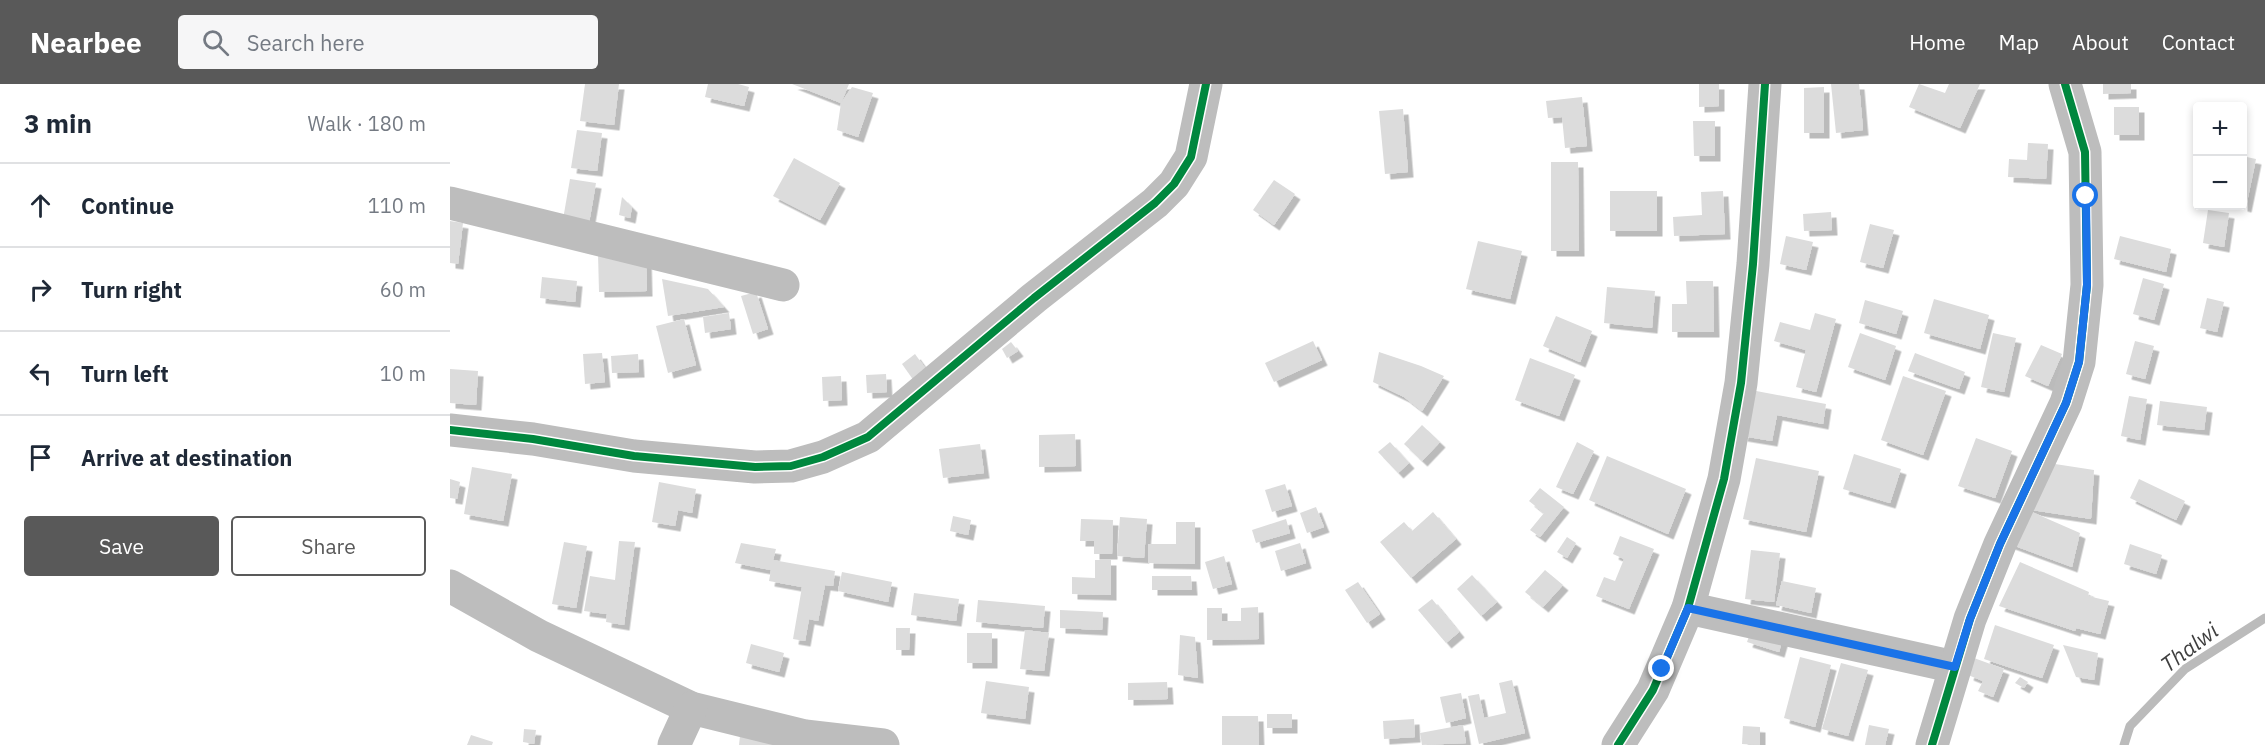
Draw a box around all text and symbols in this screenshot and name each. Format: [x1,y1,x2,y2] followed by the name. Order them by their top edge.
[178,15,598,69] search box
[30,24,142,61] text: Nearbee
[199,26,232,59] icon: search
[247,28,365,57] text: Search here
[1909,28,1966,56] text: Home
[1999,28,2039,56] text: Map
[2072,28,2129,56] text: About
[2162,28,2235,56] text: Contact
[2193,102,2247,210] map controls
[2193,102,2247,156] button: +
[24,106,92,140] text: 3 min
[308,110,426,137] text: Walk · 180 m
[2193,156,2247,210] button: −
[2072,182,2098,208] route start
[24,189,57,222] icon: ahead
[81,191,174,220] text: Continue
[368,192,426,219] text: 110 m
[24,273,57,306] icon: right
[81,275,182,304] text: Turn right
[380,276,426,303] text: 60 m
[24,357,57,390] icon: left
[81,359,169,388] text: Turn left
[380,360,426,387] text: 10 m
[24,441,57,474] icon: arrive
[81,443,292,472] text: Arrive at destination
[24,516,219,576] button: Save
[231,516,426,576] button: Share
[2154,616,2224,678] water label: Thalwi
[1648,655,1674,681] route end

